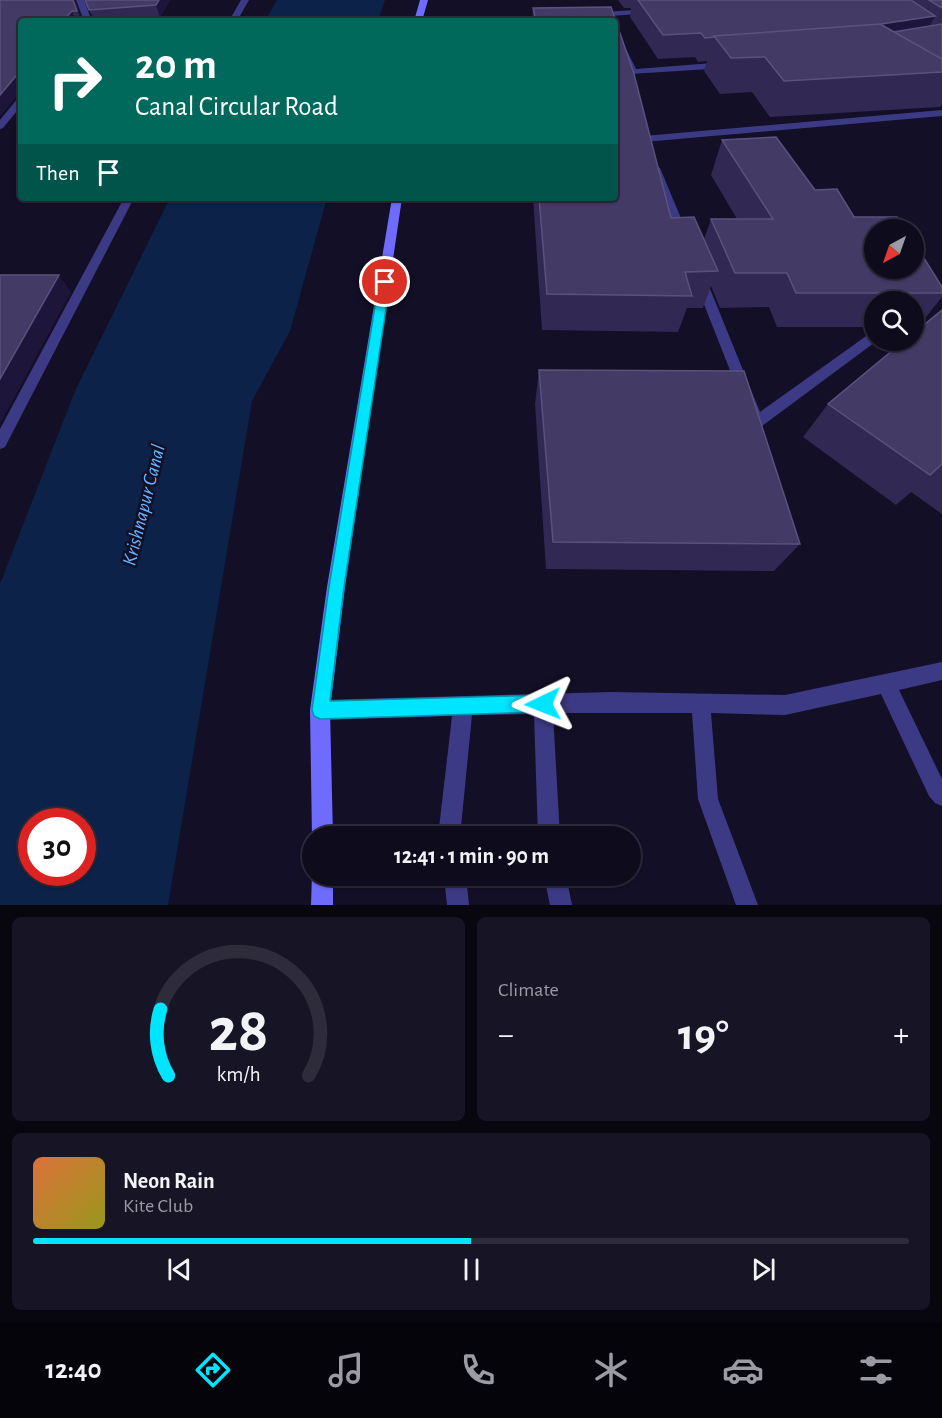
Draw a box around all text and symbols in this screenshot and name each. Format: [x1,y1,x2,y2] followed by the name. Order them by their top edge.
[36,42,114,120] icon: right
[135,44,217,86] text: 20 m
[135,93,338,120] text: Canal Circular Road
[92,156,125,189] icon: arrive
[36,162,80,184] text: Then
[864,219,924,279] north arrow
[864,219,924,351] map controls
[359,256,410,307] pin
[368,265,401,298] icon: arrive
[864,291,924,351] button: search
[119,442,169,568] water label: Krishnapur Canal
[511,672,575,736] position arrow
[18,808,96,886] speed limit sign: 30
[394,845,549,867] text: 12:41 · 1 min · 90 m
[498,980,559,1000] text: Climate
[208,1000,269,1062] text: 28
[678,1013,729,1058] text: 19°
[498,1019,514,1052] text: −
[893,1019,909,1052] text: +
[216,1064,261,1085] text: km/h
[123,1170,215,1192] text: Neon Rain
[123,1196,193,1216] text: Kite Club
[163,1253,196,1286] icon: previous
[455,1253,488,1286] icon: pause
[747,1253,780,1286] icon: next
[192,1349,234,1391] icon: directions
[325,1349,367,1391] icon: music
[457,1349,499,1391] icon: phone
[590,1349,632,1391] icon: climate
[722,1349,764,1391] icon: car
[855,1349,897,1391] icon: filters
[45,1356,102,1383] text: 12:40

